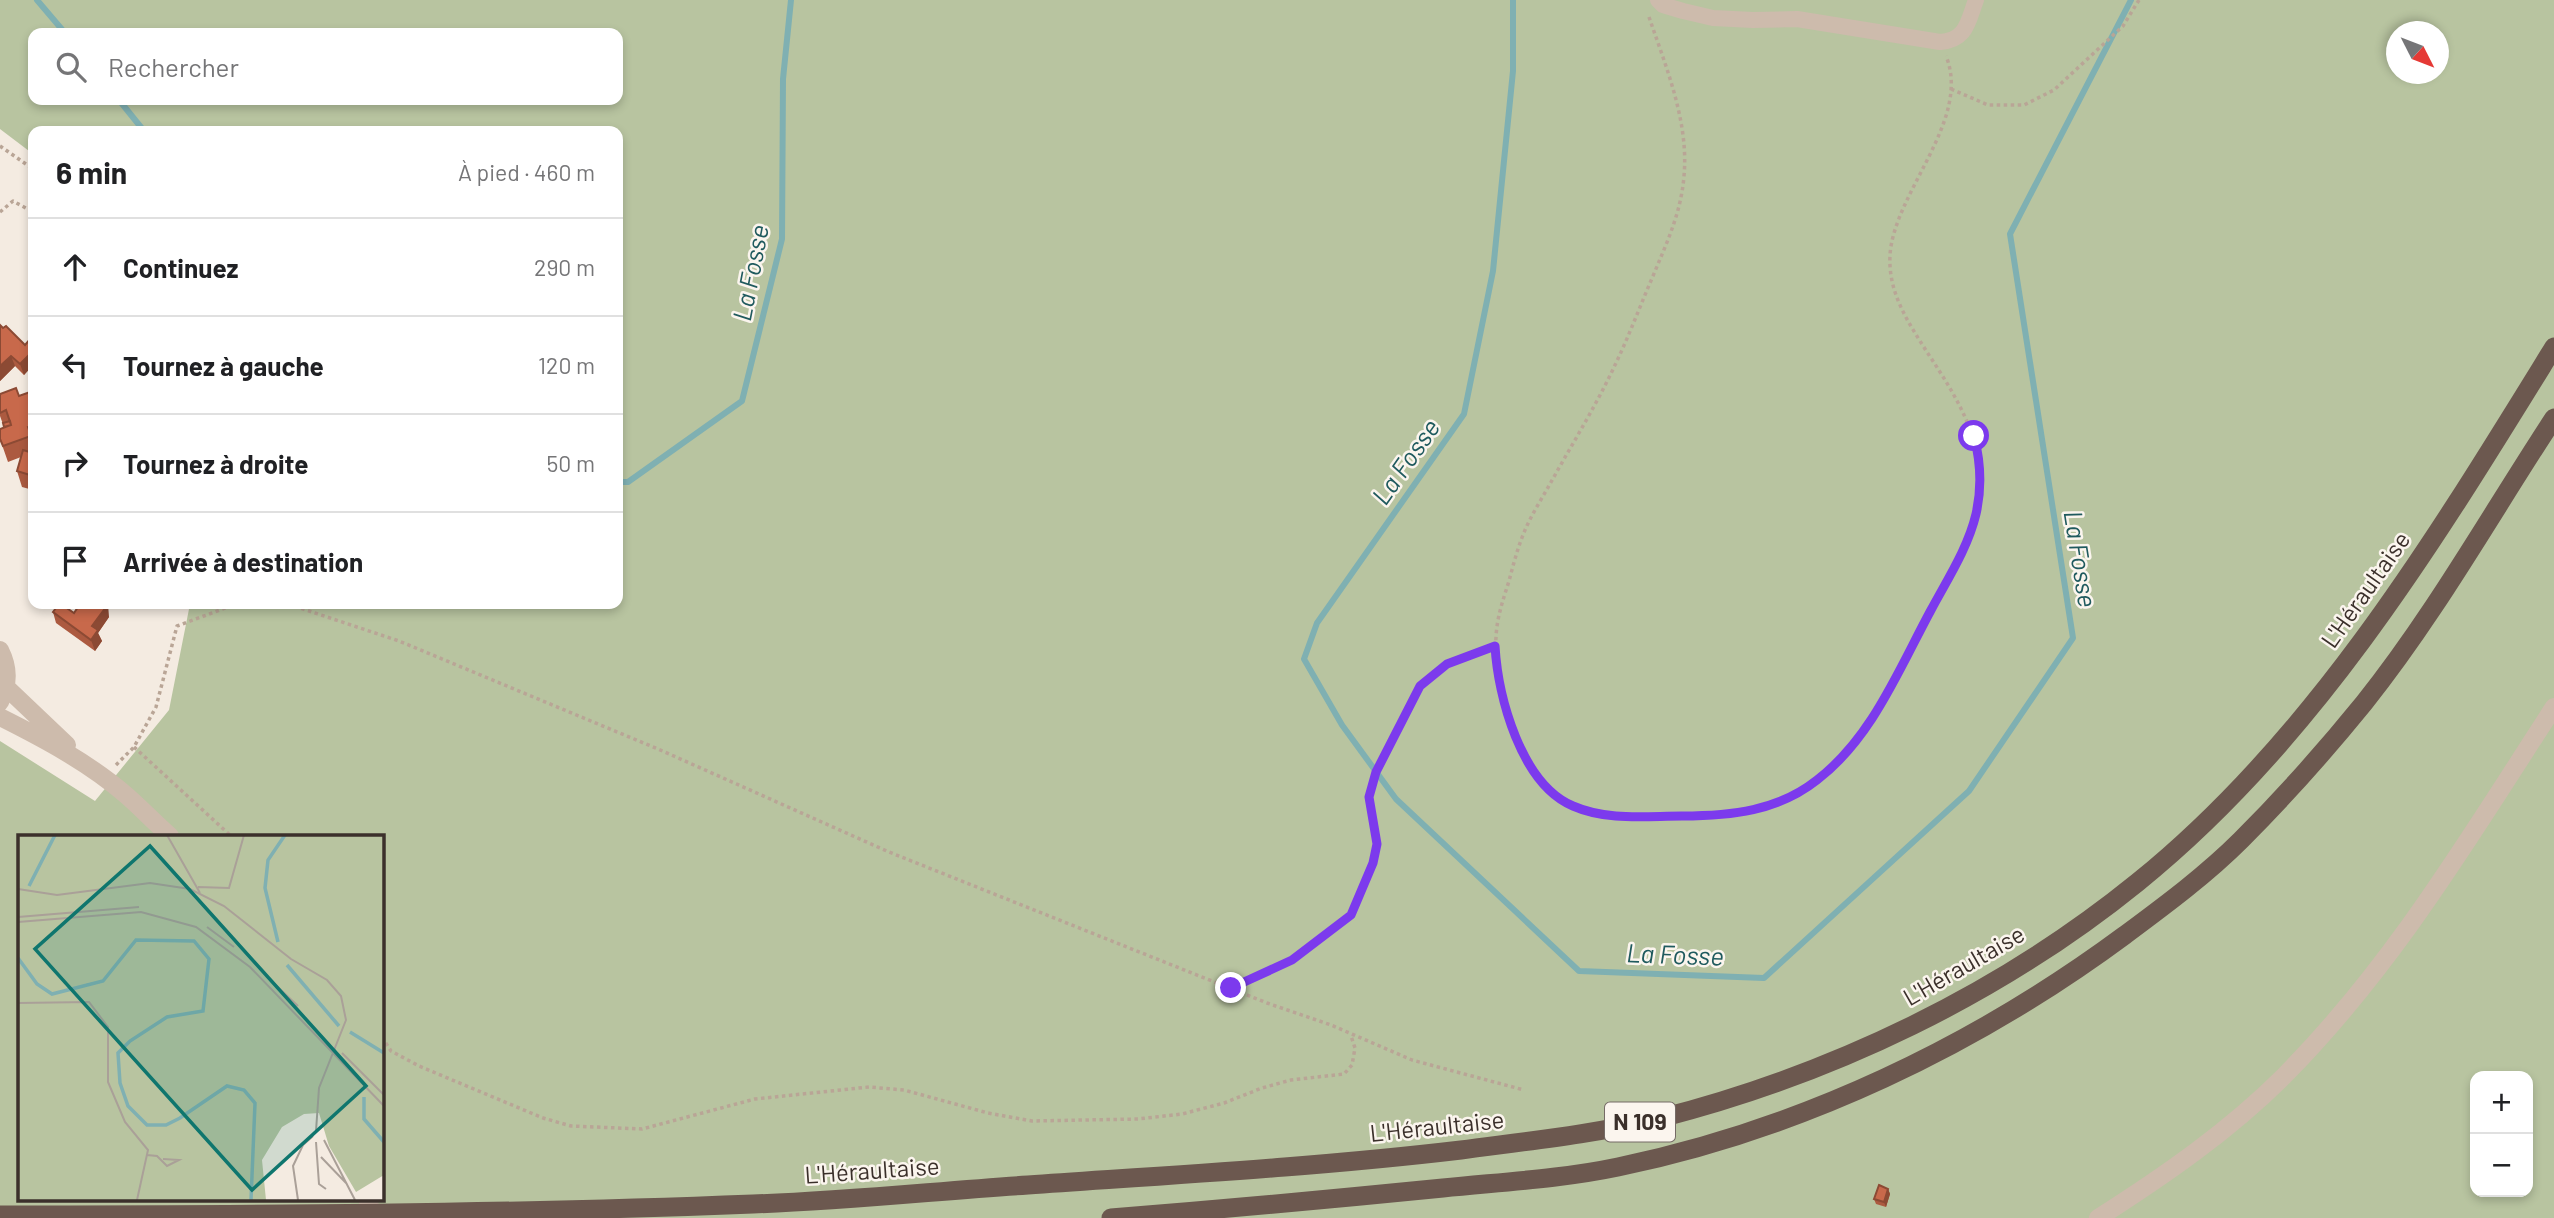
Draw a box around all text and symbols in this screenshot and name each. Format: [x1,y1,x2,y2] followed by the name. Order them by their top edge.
[2386,21,2449,84] north arrow
[28,28,623,105] search box
[52,48,90,86] icon: search
[108,51,239,82] text: Rechercher
[56,154,127,190] text: 6 min
[458,158,595,186] text: À pied · 460 m
[725,222,774,324] water label: La Fosse
[56,248,94,286] icon: ahead
[123,252,239,283] text: Continuez
[534,253,595,281] text: 290 m
[56,346,94,384] icon: left
[123,350,324,381] text: Tournez à gauche
[538,351,595,379] text: 120 m
[1364,412,1445,510] water label: La Fosse
[1958,420,1989,451] route start
[56,444,94,482] icon: right
[123,448,308,479] text: Tournez à droite
[547,449,595,477] text: 50 m
[2059,508,2104,609] water label: La Fosse
[2314,525,2415,653] street label: L'Héraultaise
[56,542,94,580] icon: arrive
[123,546,363,577] text: Arrivée à destination
[18,835,383,1200] inset map
[1897,918,2029,1011] street label: L'Héraultaise
[1626,936,1724,971] water label: La Fosse
[1215,972,1246,1003] route end
[2470,1071,2533,1197] map controls
[2470,1071,2533,1134] button: +
[1605,1102,1675,1142] road number: N 109
[1368,1104,1506,1147] street label: L'Héraultaise
[2470,1134,2533,1197] button: −
[803,1150,940,1189] street label: L'Héraultaise

